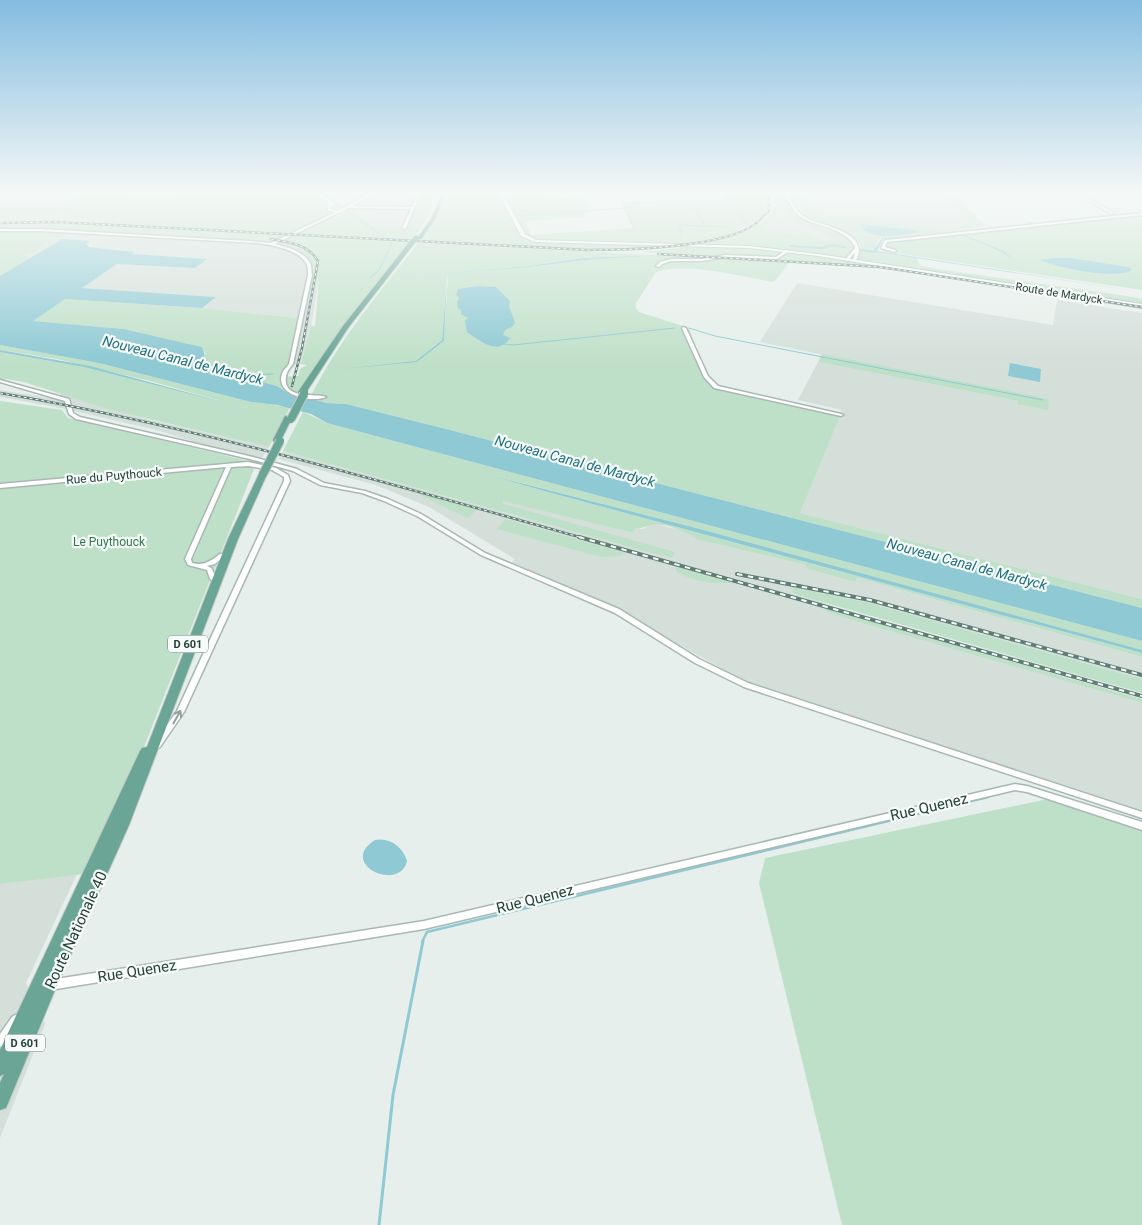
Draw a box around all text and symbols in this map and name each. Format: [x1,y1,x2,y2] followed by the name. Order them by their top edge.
[1014,280,1104,307] street label: Route de Mardyck
[101,332,266,388] water label: Nouveau Canal de Mardyck
[493,432,658,490] water label: Nouveau Canal de Mardyck
[66,465,163,487] street label: Rue du Puythouck
[73,535,146,549] park label: Le Puythouck
[885,535,1050,593] water label: Nouveau Canal de Mardyck
[168,636,208,652] road number: D 601
[173,710,183,724] one-way arrow
[888,789,970,825] street label: Rue Quenez
[41,869,111,991] street label: Route Nationale 40
[494,881,576,917] street label: Rue Quenez
[96,956,178,986] street label: Rue Quenez
[5,1034,45,1052] road number: D 601

